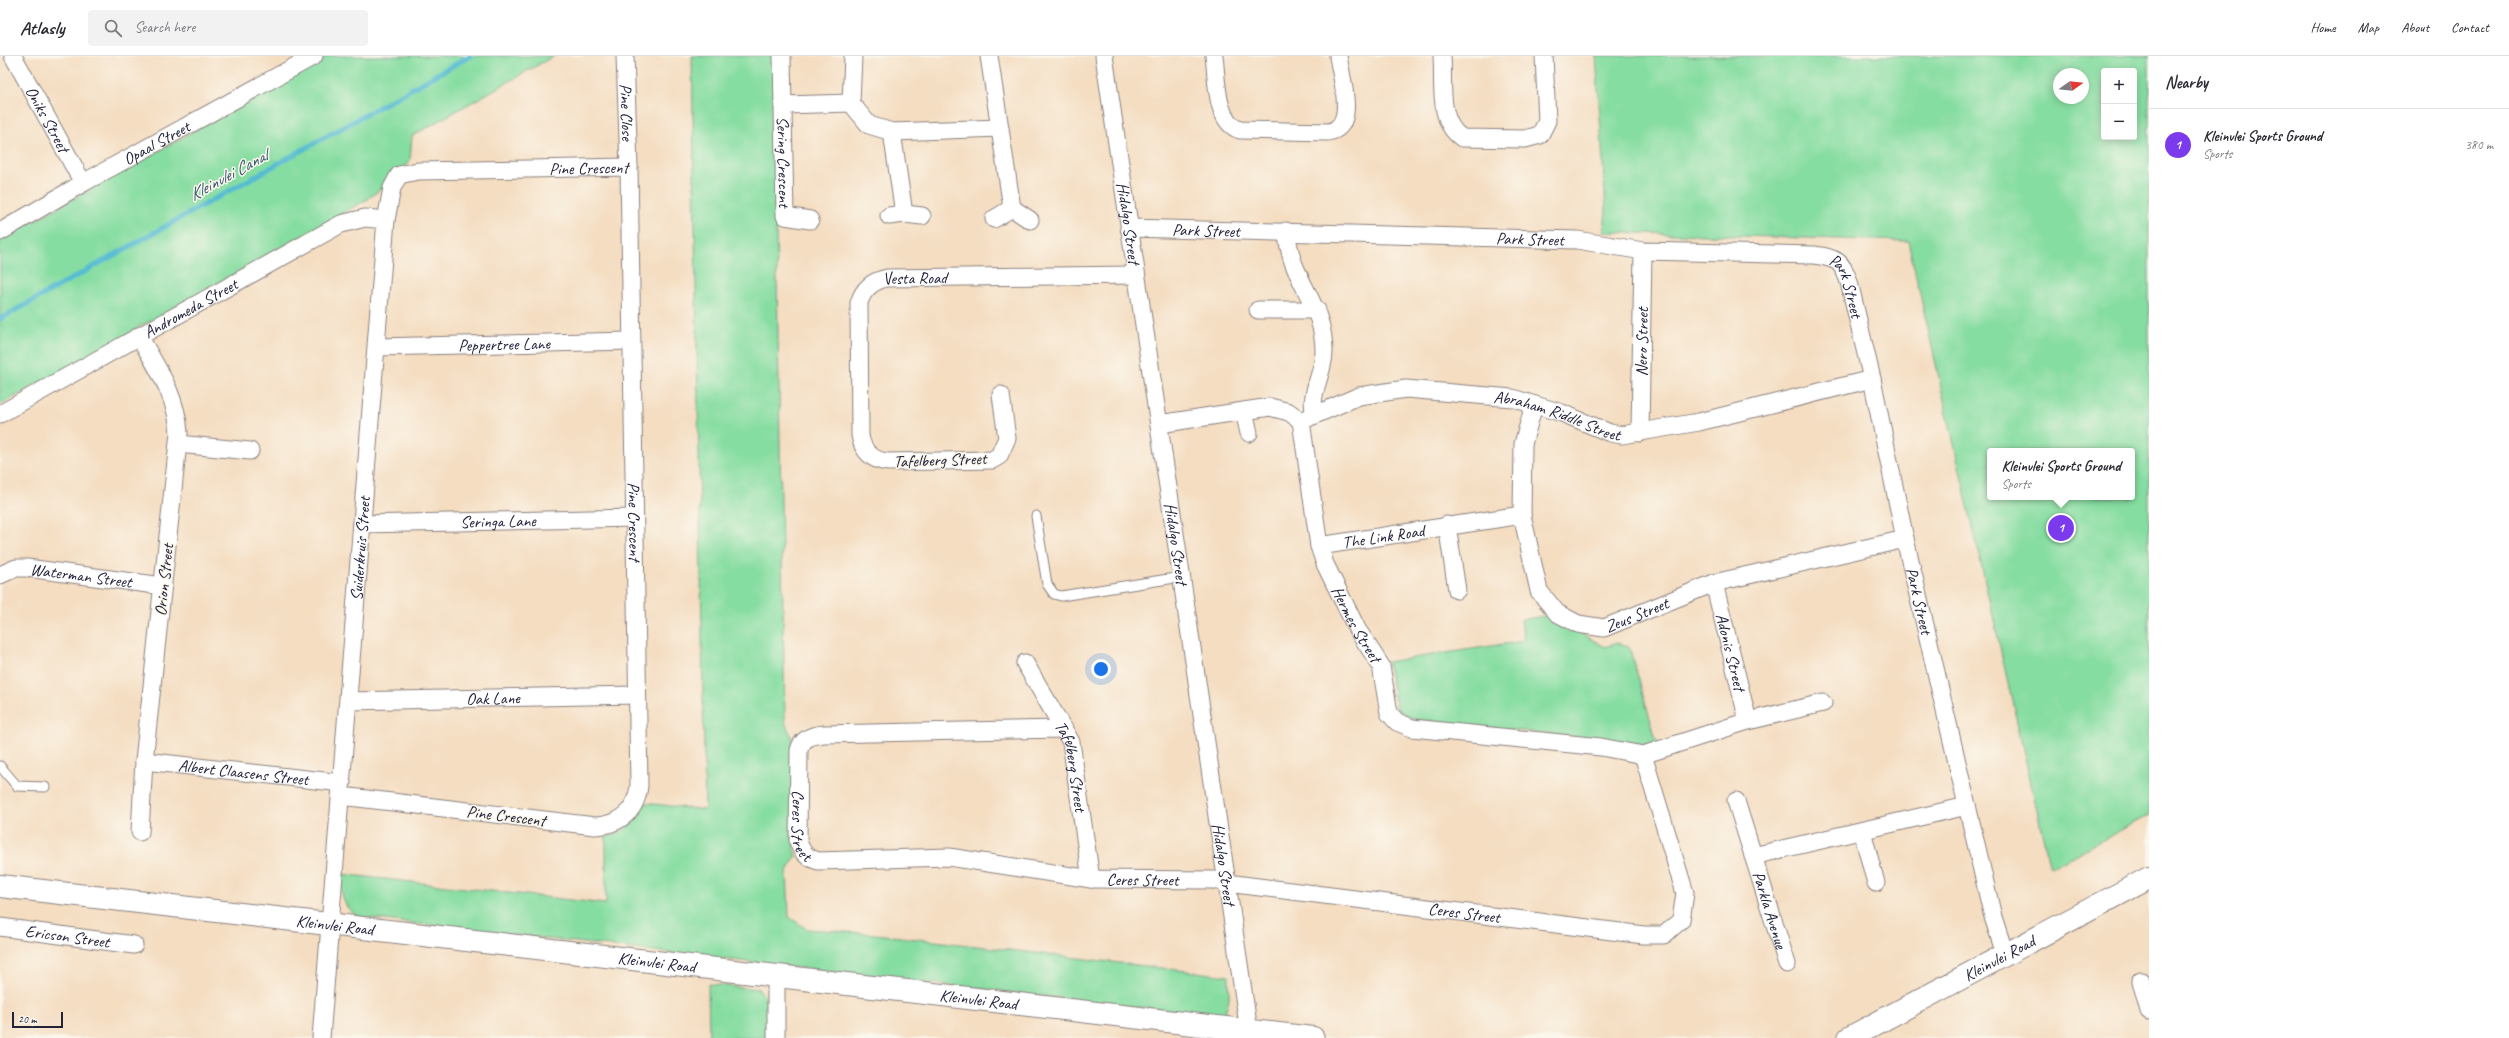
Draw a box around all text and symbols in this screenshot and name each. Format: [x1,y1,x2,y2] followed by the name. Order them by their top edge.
[88,10,368,46] search box
[20,16,64,40] text: Atlasly
[102,17,124,39] icon: search
[134,18,195,37] text: Search here
[2310,19,2336,36] text: Home
[2358,19,2379,36] text: Map
[2401,19,2429,36] text: About
[2451,19,2489,36] text: Contact
[2053,68,2089,104] north arrow
[2101,68,2137,140] map controls
[2101,68,2137,104] button: +
[2165,72,2208,93] text: Nearby
[21,82,76,158] street label: Oniks Street
[615,83,639,142] street label: Pine Close
[2101,104,2137,140] button: −
[119,115,195,170] street label: Opaal Street
[773,116,795,210] street label: Sering Crescent
[2203,127,2322,146] text: Kleinvlei Sports Ground
[2175,137,2181,153] text: 1
[2465,137,2493,153] text: 380 m
[185,142,276,206] water label: Kleinvlei Canal
[2203,146,2232,162] text: Sports
[549,156,631,179] street label: Pine Crescent
[1112,181,1146,268] street label: Hidalgo Street
[1172,219,1243,242] street label: Park Street
[1496,227,1566,250] street label: Park Street
[1826,249,1868,322] street label: Park Street
[881,266,949,289] street label: Vesta Road
[140,272,243,342] street label: Andromeda Street
[1630,305,1653,377] street label: Nero Street
[458,332,552,356] street label: Peppertree Lane
[1493,386,1624,445] street label: Abraham Riddle Street
[893,448,989,472] street label: Tafelberg Street
[1987,448,2135,500] popup
[2002,457,2120,476] text: Kleinvlei Sports Ground
[2002,476,2031,492] text: Sports
[624,482,646,564] street label: Pine Crescent
[345,493,375,601] street label: Suiderkruis Street
[1160,501,1193,588] street label: Hidalgo Street
[460,510,537,532] street label: Seringa Lane
[2048,513,2074,543] pin: 1
[1341,519,1428,553] street label: The Link Road
[150,541,178,617] street label: Orion Street
[29,558,135,593] street label: Waterman Street
[1901,565,1938,639] street label: Park Street
[1327,582,1387,668] street label: Hermes Street
[1602,591,1674,637] street label: Zeus Street
[1711,611,1751,695] street label: Adonis Street
[1091,659,1111,679] your location
[466,687,521,709] street label: Oak Lane
[1050,717,1092,815] street label: Tafelberg Street
[177,754,312,790] street label: Albert Claasens Street
[787,790,818,868] street label: Ceres Street
[466,801,549,832] street label: Pine Crescent
[1208,822,1241,909] street label: Hidalgo Street
[1106,869,1181,890] street label: Ceres Street
[1748,869,1792,952] street label: Parkla Avenue
[1427,898,1504,928] street label: Ceres Street
[295,910,377,940] street label: Kleinvlei Road
[24,920,113,952] street label: Ericson Street
[1960,929,2040,986] street label: Kleinvlei Road
[617,947,699,977] street label: Kleinvlei Road
[939,984,1021,1014] street label: Kleinvlei Road
[12,1010,63,1029] scale bar
[18,1012,37,1026] text: 20 m

